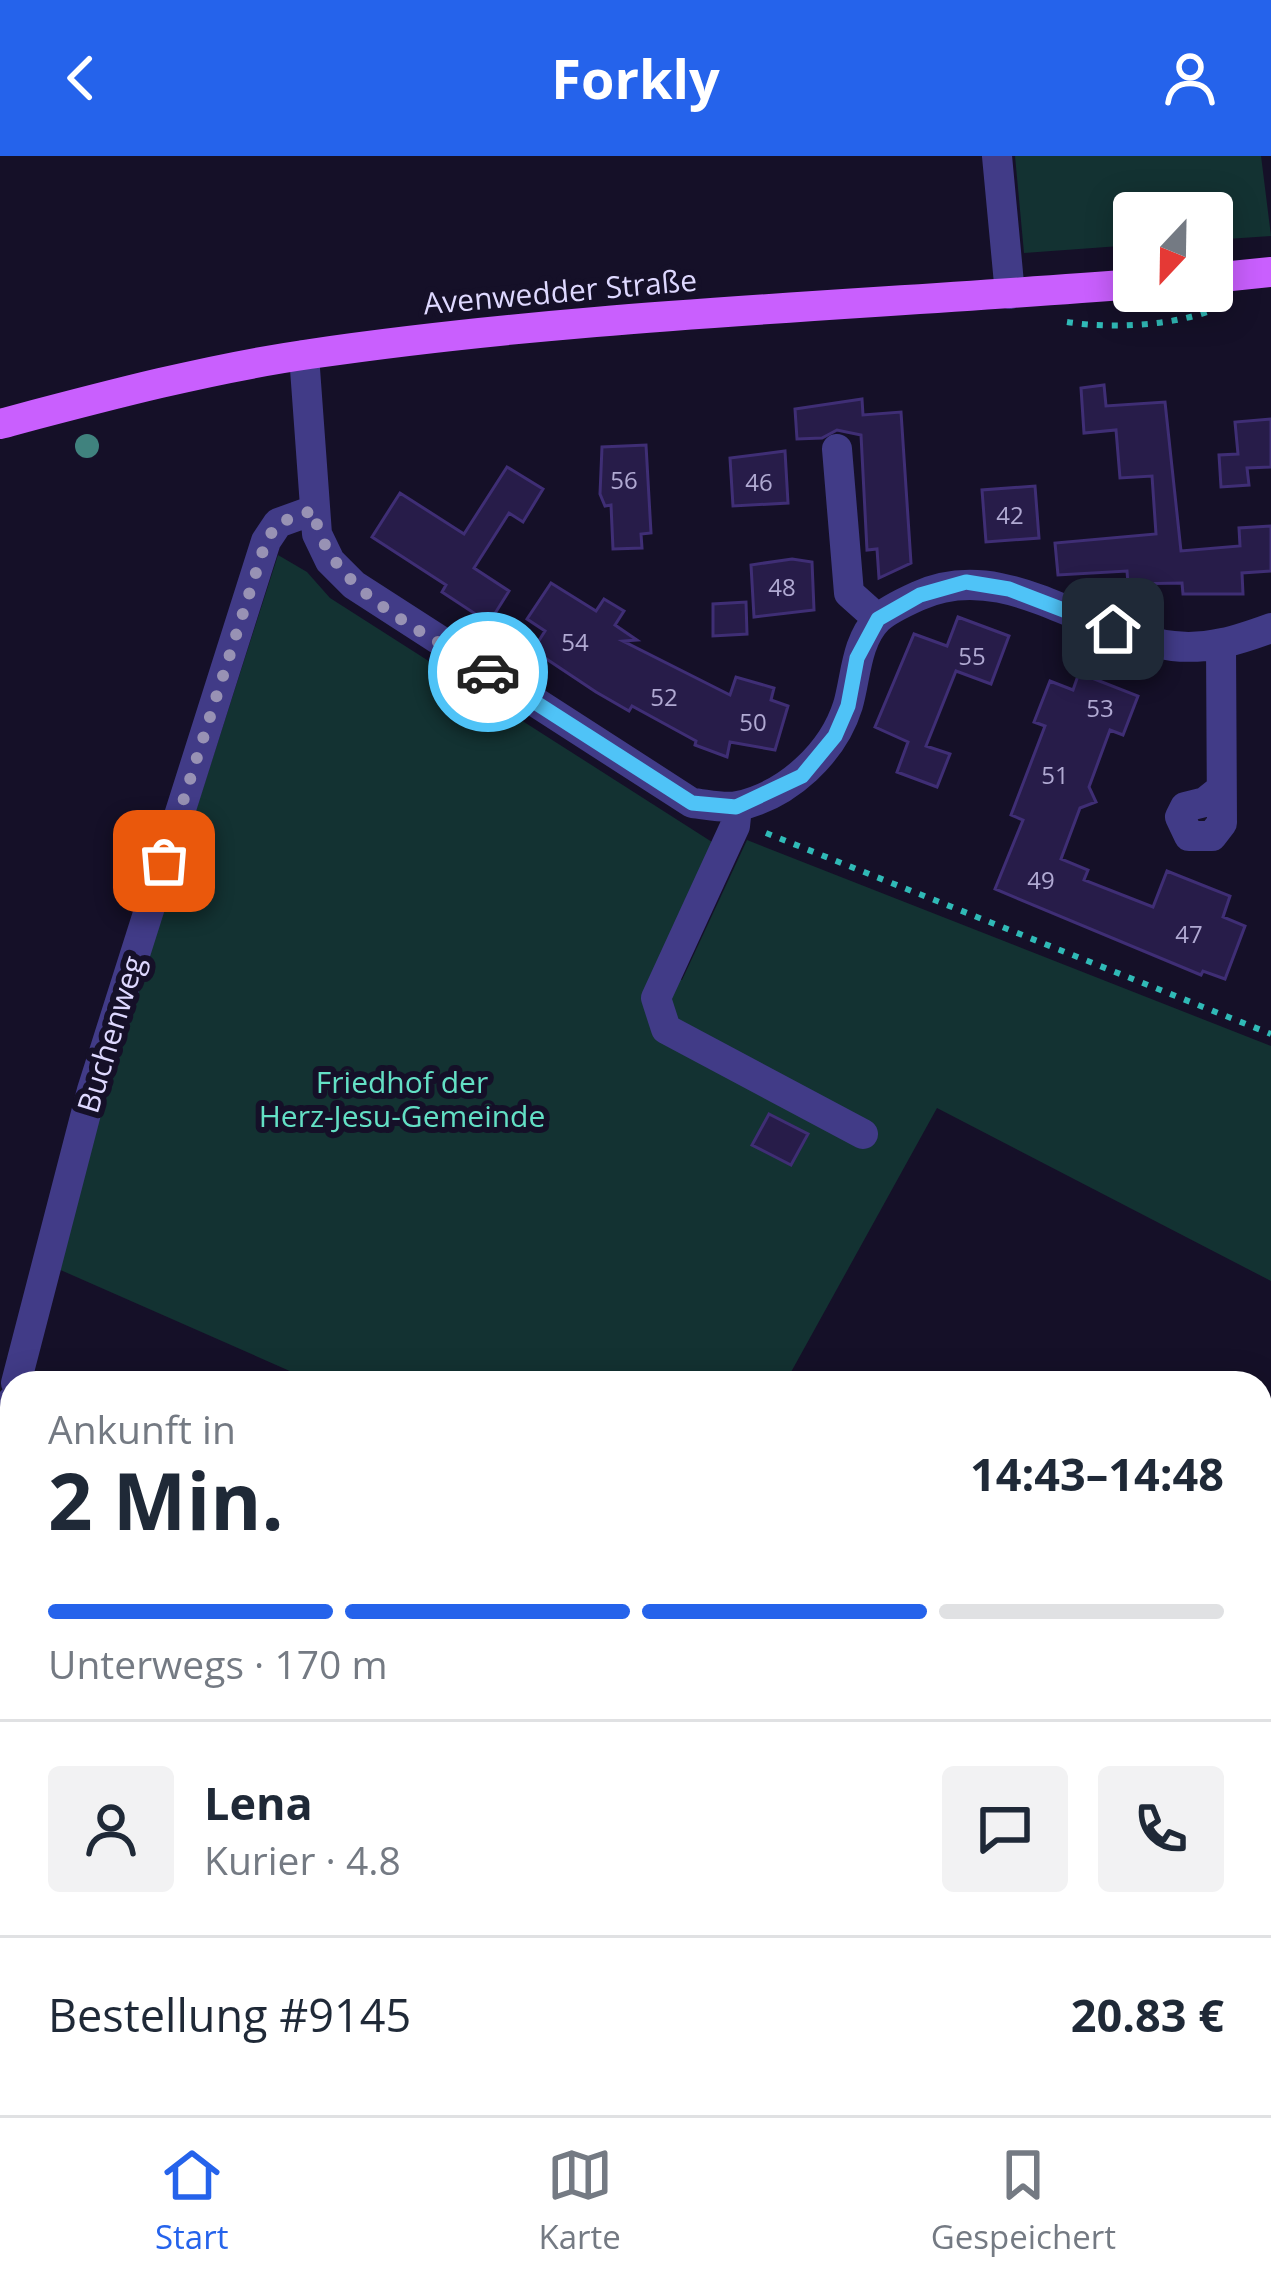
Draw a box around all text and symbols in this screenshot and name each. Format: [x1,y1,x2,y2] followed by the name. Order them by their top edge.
[551,41,720,115] text: Forkly
[48,45,114,111] icon: back
[1157,45,1223,111] icon: person
[1113,192,1233,312] north arrow
[1113,192,1233,312] map controls
[421,259,699,323] street label: Avenwedder Straße
[610,463,638,496] house number: 56
[745,465,773,498] house number: 46
[996,498,1024,531] house number: 42
[768,570,796,603] house number: 48
[1062,578,1164,680] pin
[1080,596,1146,662] icon: home
[428,612,548,732] courier
[561,625,589,658] house number: 54
[455,639,521,705] icon: car
[958,639,986,672] house number: 55
[650,680,678,713] house number: 52
[1086,691,1114,724] house number: 53
[739,705,767,738] house number: 50
[1041,758,1069,791] house number: 51
[113,810,215,912] pin
[131,828,197,894] icon: bag
[1027,863,1055,896] house number: 49
[1175,917,1203,950] house number: 47
[67,950,153,1118] street label: Buchenweg
[259,1061,545,1136] park label: Friedhof der Herz-Jesu-Gemeinde
[48,1402,236,1455] text: Ankunft in
[970,1443,1224,1504] text: 14:43–14:48
[48,1447,284,1553] text: 2 Min.
[48,1637,388,1690] text: Unterwegs · 170 m
[48,1766,174,1892] button: person
[942,1766,1068,1892] button: chat
[1098,1766,1224,1892] button: phone
[204,1772,313,1833] text: Lena
[204,1833,401,1886] text: Kurier · 4.8
[48,1984,411,2045] text: Bestellung #9145
[1071,1984,1224,2045] text: 20.83 €
[155,2142,228,2259] tab: Start
[538,2142,621,2259] tab: Karte
[931,2142,1116,2259] tab: Gespeichert

